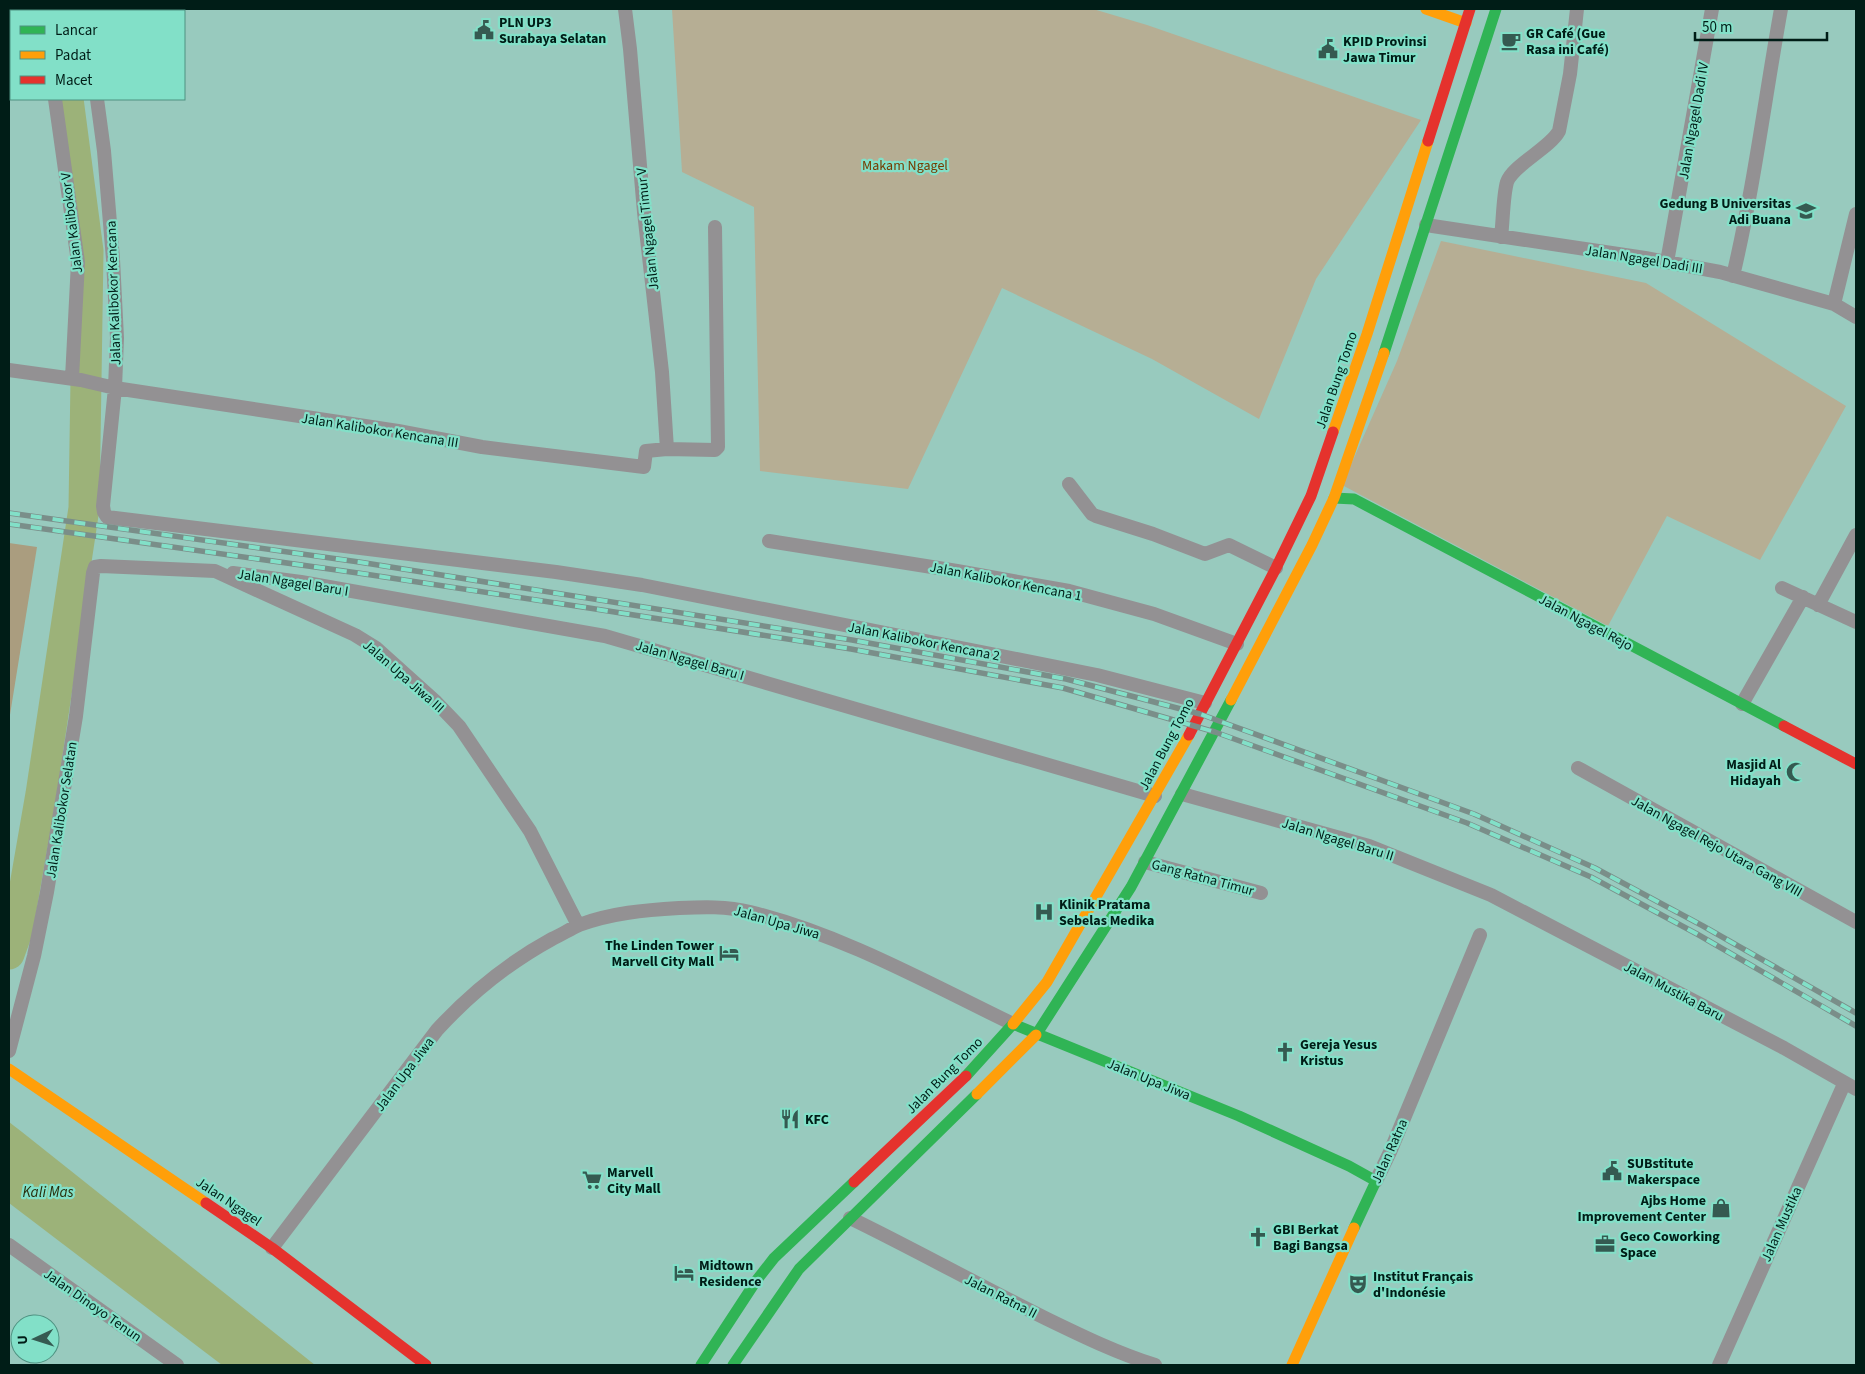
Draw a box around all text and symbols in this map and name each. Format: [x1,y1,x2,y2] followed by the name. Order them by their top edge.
[10,10,185,100] legend
[1695,10,1828,42] scale bar
[499,13,606,49] place label: PLN UP3 Surabaya Selatan
[1702,17,1732,38] text: 50 m
[473,19,495,41] public building icon: PLN UP3 Surabaya Selatan
[55,20,98,41] text: Lancar
[1526,24,1609,60] place label: GR Café (Gue Rasa ini Café)
[1500,30,1522,52] cafe icon: GR Café (Gue Rasa ini Café)
[1343,32,1427,68] place label: KPID Provinsi Jawa Timur
[1317,38,1339,60] public building icon: KPID Provinsi Jawa Timur
[55,45,91,66] text: Padat
[1674,60,1714,181] street label: Jalan Ngagel Dadi IV
[55,70,92,91] text: Macet
[862,156,948,176] park label: Makam Ngagel
[632,166,664,291] street label: Jalan Ngagel Timur V
[56,171,88,274] street label: Jalan Kalibokor V
[1659,194,1791,230] place label: Gedung B Universitas Adi Buana
[1795,200,1817,222] school or university icon: Gedung B Universitas Adi Buana
[101,220,127,366] street label: Jalan Kalibokor Kencana
[1584,241,1704,279] street label: Jalan Ngagel Dadi III
[1311,329,1363,432] street label: Jalan Bung Tomo
[300,409,460,453] street label: Jalan Kalibokor Kencana III
[928,557,1084,607] street label: Jalan Kalibokor Kencana 1
[236,564,350,602] street label: Jalan Ngagel Baru I
[1535,590,1636,656] street label: Jalan Ngagel Rejo
[846,617,1002,667] street label: Jalan Kalibokor Kencana 2
[358,636,449,718] street label: Jalan Upa Jiwa III
[633,636,746,686] street label: Jalan Ngagel Baru I
[1134,695,1200,794] street label: Jalan Bung Tomo
[41,740,83,880] street label: Jalan Kalibokor Selatan
[1726,755,1781,791] place label: Masjid Al Hidayah
[1785,761,1807,783] mosque icon: Masjid Al Hidayah
[1627,791,1806,902] street label: Jalan Ngagel Rejo Utara Gang VIII
[1279,813,1396,866] street label: Jalan Ngagel Baru II
[1149,855,1256,901] street label: Gang Ratna Timur
[1059,895,1154,931] place label: Klinik Pratama Sebelas Medika
[731,901,822,945] street label: Jalan Upa Jiwa
[1033,901,1055,923] hospital icon: Klinik Pratama Sebelas Medika
[605,936,714,972] place label: The Linden Tower Marvell City Mall
[718,942,740,964] hotel icon: The Linden Tower Marvell City Mall
[1620,957,1727,1027] street label: Jalan Mustika Baru
[370,1033,439,1116] street label: Jalan Upa Jiwa
[902,1033,988,1119] street label: Jalan Bung Tomo
[1300,1035,1377,1071] place label: Gereja Yesus Kristus
[1274,1041,1296,1063] church icon: Gereja Yesus Kristus
[1104,1054,1193,1106] street label: Jalan Upa Jiwa
[779,1108,801,1130] restaurant icon: KFC
[805,1110,829,1130] place label: KFC
[1367,1116,1413,1187] street label: Jalan Ratna
[1627,1154,1700,1190] place label: SUBstitute Makerspace
[1601,1160,1623,1182] public building icon: SUBstitute Makerspace
[607,1163,661,1199] place label: Marvell City Mall
[581,1169,603,1191] supermarket icon: Marvell City Mall
[192,1173,266,1231] street label: Jalan Ngagel
[22,1182,74,1203] water label: Kali Mas
[1756,1184,1807,1265] street label: Jalan Mustika
[1577,1191,1706,1227] place label: Ajbs Home Improvement Center
[1710,1197,1732,1219] shop icon: Ajbs Home Improvement Center
[1273,1220,1348,1256] place label: GBI Berkat Bagi Bangsa
[1247,1226,1269,1248] church icon: GBI Berkat Bagi Bangsa
[1620,1227,1720,1263] place label: Geco Coworking Space
[1594,1233,1616,1255] office icon: Geco Coworking Space
[699,1256,761,1292] place label: Midtown Residence
[673,1262,695,1284] hotel icon: Midtown Residence
[39,1265,145,1347] street label: Jalan Dinoyo Tenun
[1373,1267,1473,1303] place label: Institut Français d'Indonésie
[961,1270,1040,1324] street label: Jalan Ratna II
[1347,1273,1369,1295] theatre icon: Institut Français d'Indonésie
[10,1314,60,1364] north arrow
[13,1334,33,1345] text: U

